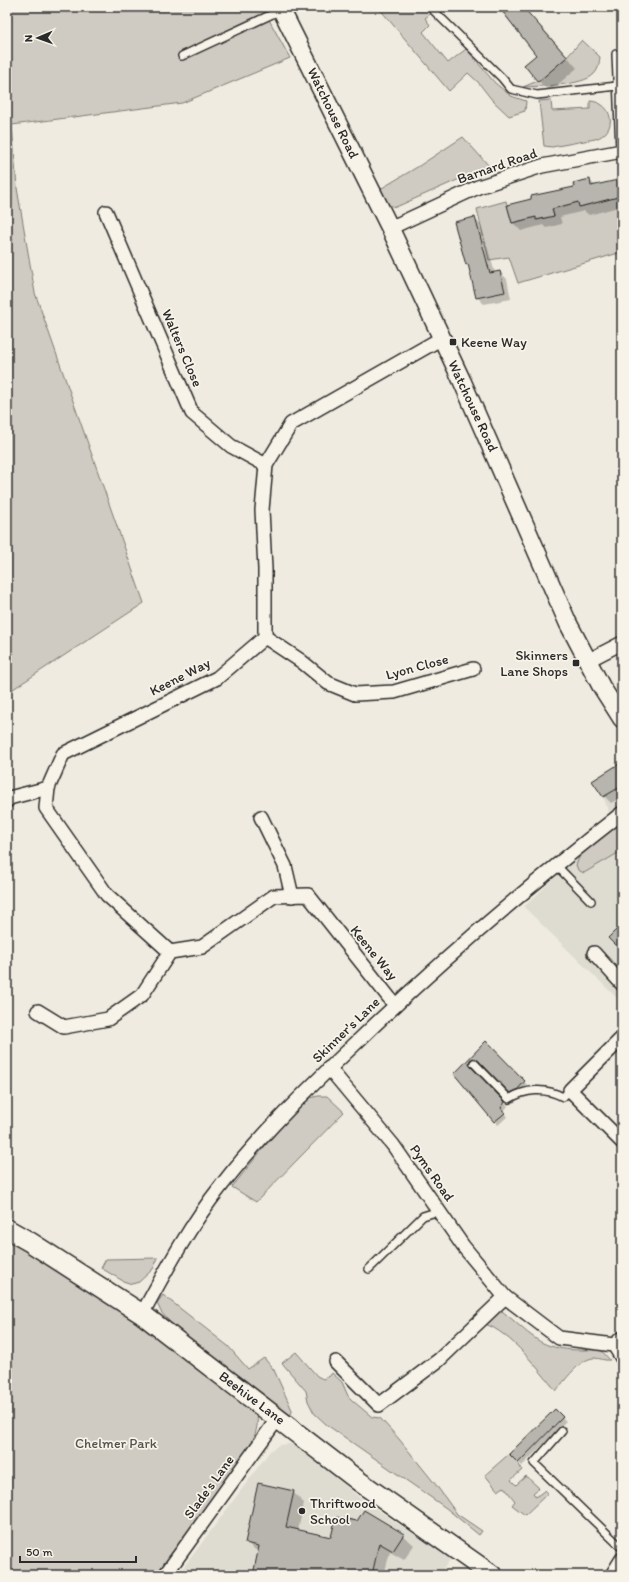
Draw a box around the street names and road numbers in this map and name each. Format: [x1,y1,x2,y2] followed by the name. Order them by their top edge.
[304,65,363,162] street label: Watchouse Road
[455,144,539,188] street label: Barnard Road
[158,307,206,390] street label: Walters Close
[444,358,502,455] street label: Watchouse Road
[384,650,450,684] street label: Lyon Close
[147,654,214,700] street label: Keene Way
[347,922,402,984] street label: Keene Way
[309,993,384,1066] street label: Skinner's Lane
[406,1141,458,1205] street label: Pyms Road
[216,1368,289,1429] street label: Beehive Lane
[180,1452,238,1522] street label: Slade's Lane

